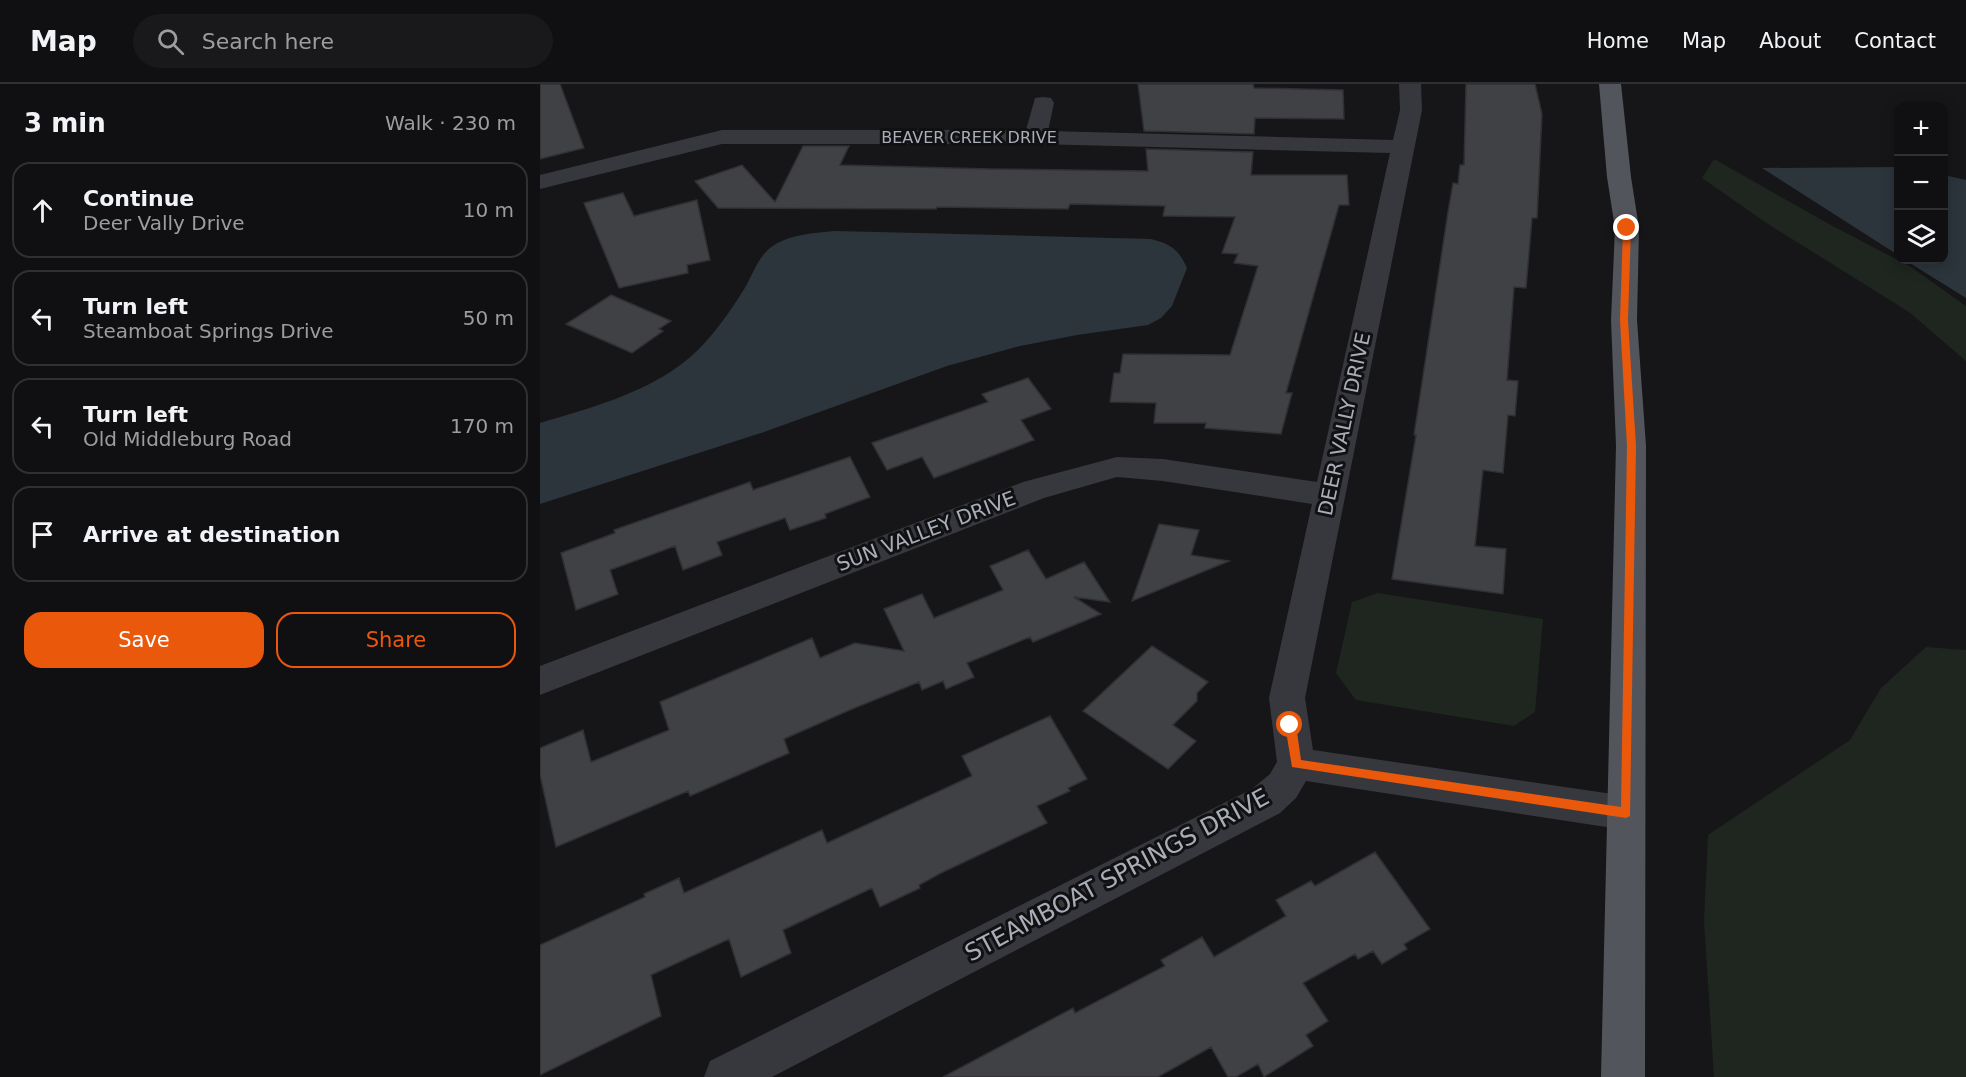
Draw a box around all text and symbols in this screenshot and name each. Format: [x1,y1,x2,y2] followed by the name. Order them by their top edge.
[133,14,553,68] search box
[30,25,97,58] text: Map
[154,25,187,58] icon: search
[202,29,334,54] text: Search here
[1587,29,1649,53] text: Home
[1682,29,1726,53] text: Map
[1759,29,1821,53] text: About
[1854,29,1936,53] text: Contact
[1894,102,1948,264] map controls
[1894,102,1948,156] button: +
[24,108,106,138] text: 3 min
[385,111,516,135] text: Walk · 230 m
[881,128,1057,147] street label: BEAVER CREEK DRIVE
[1894,156,1948,210] button: −
[83,186,194,211] text: Continue
[26,194,59,227] icon: ahead
[463,198,514,222] text: 10 m
[1894,210,1948,264] button: layers
[83,211,245,235] text: Deer Vally Drive
[1613,214,1639,240] route end
[83,294,188,319] text: Turn left
[26,302,59,335] icon: left
[463,306,514,330] text: 50 m
[83,319,334,343] text: Steamboat Springs Drive
[1313,330,1375,518] street label: DEER VALLY DRIVE
[83,402,188,427] text: Turn left
[26,410,59,443] icon: left
[450,414,514,438] text: 170 m
[83,427,292,451] text: Old Middleburg Road
[833,486,1019,576] street label: SUN VALLEY DRIVE
[26,518,59,551] icon: arrive
[83,522,340,547] text: Arrive at destination
[24,612,264,668] button: Save
[276,612,516,668] button: Share
[1276,711,1302,737] route start
[960,783,1274,967] street label: STEAMBOAT SPRINGS DRIVE

